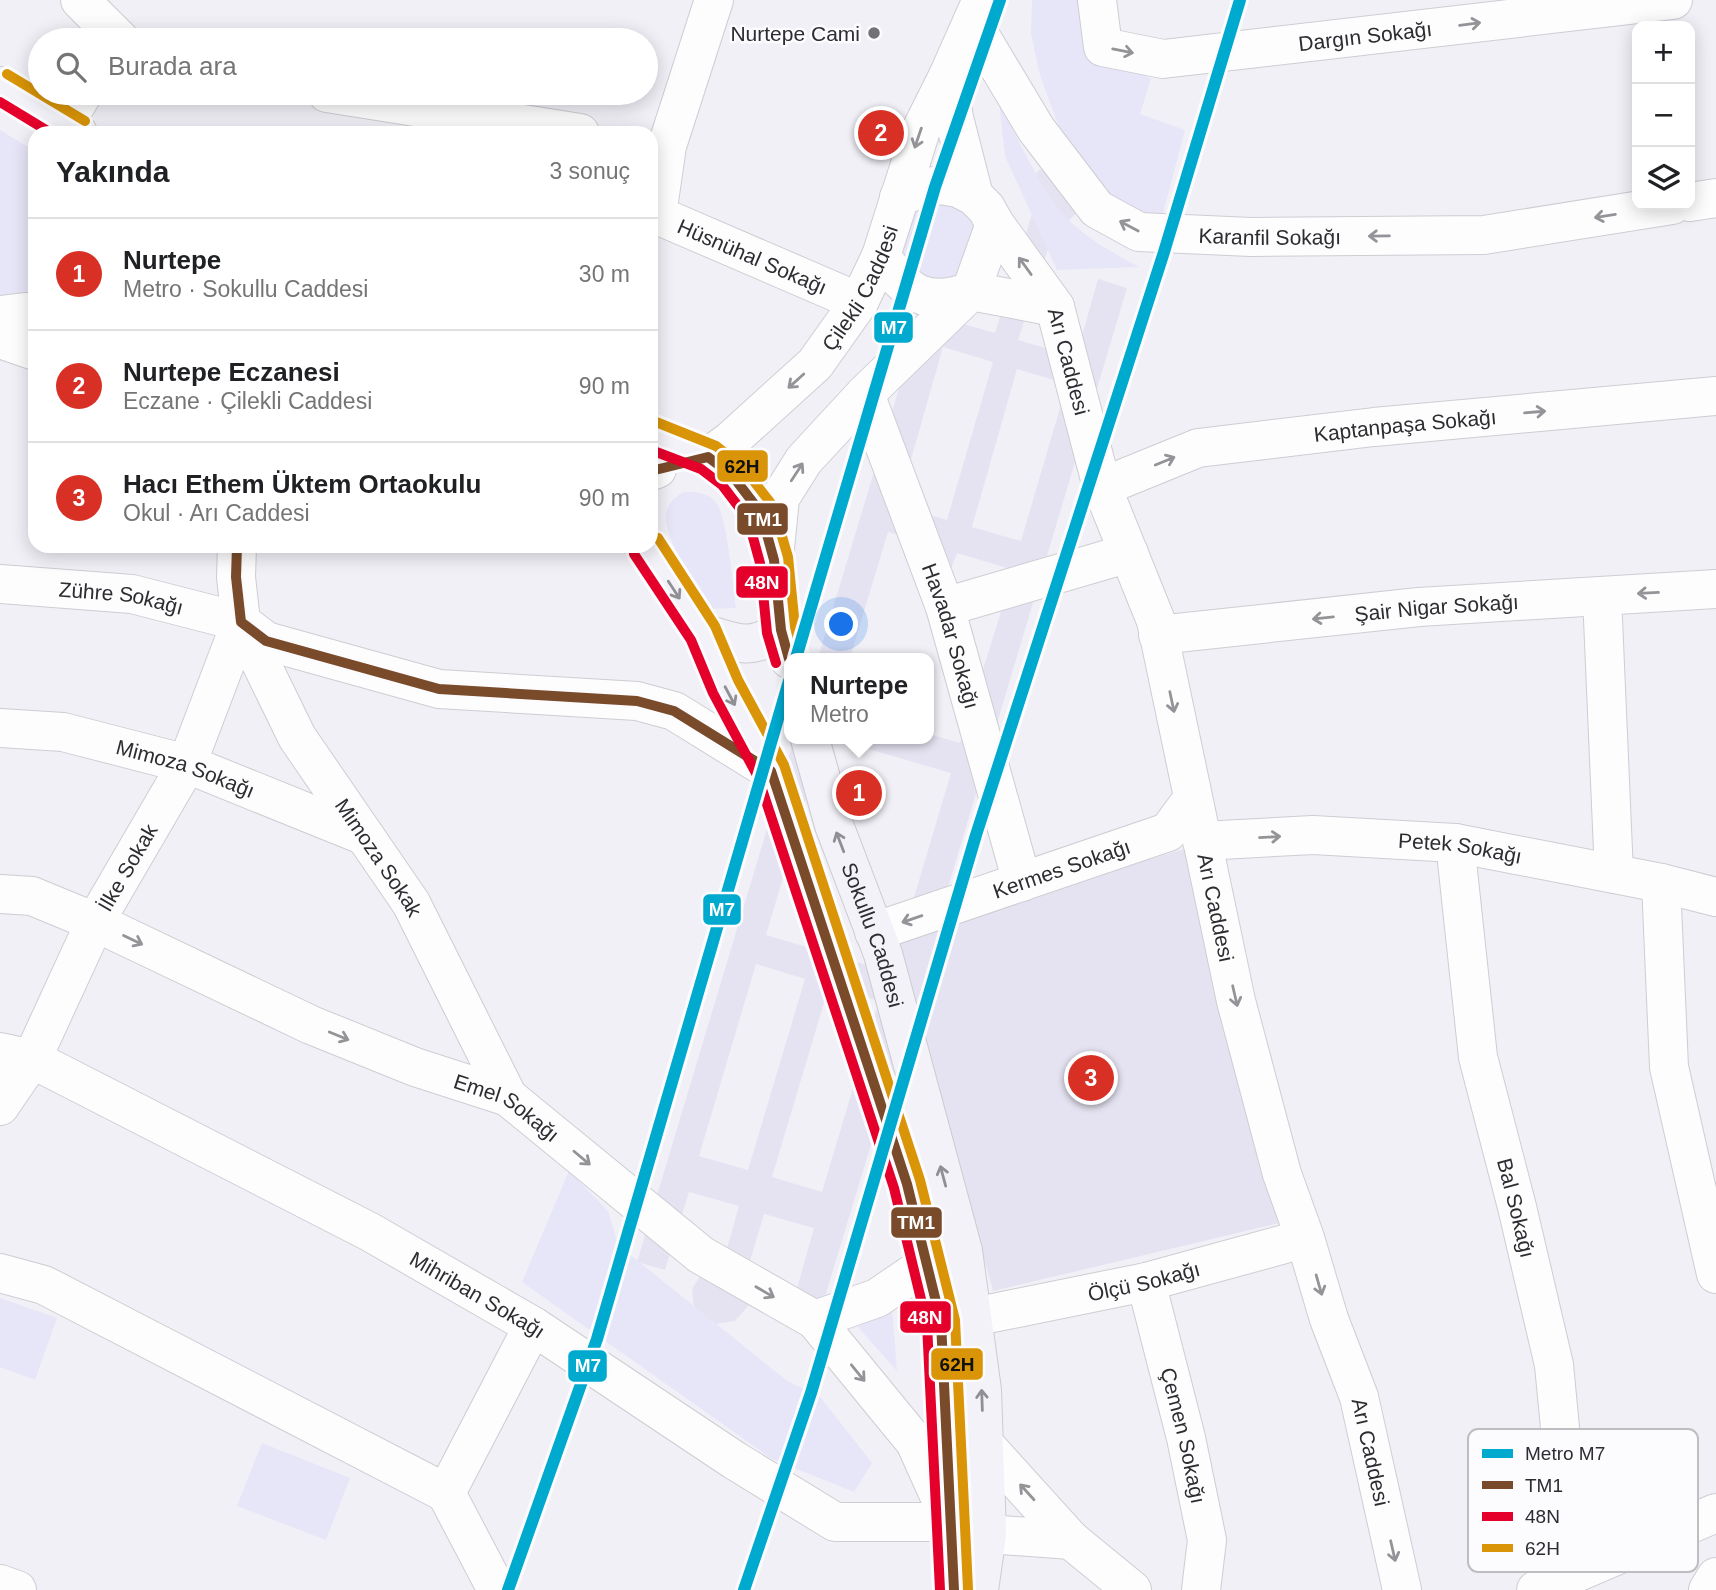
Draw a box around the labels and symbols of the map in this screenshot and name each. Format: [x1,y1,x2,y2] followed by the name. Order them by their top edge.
[1297,16,1433,55] street label: Dargın Sokağı
[1459,17,1481,30] one-way arrow
[730,22,860,45] place label: Nurtepe Cami
[866,25,882,41] marker: Nurtepe Cami
[1111,45,1134,59] one-way arrow
[858,107,904,159] pin: 2
[911,126,923,148] one-way arrow
[1594,210,1617,223] one-way arrow
[674,214,830,298] street label: Hüsnühal Sokağı
[1119,219,1139,233] one-way arrow
[817,222,902,355] street label: Çilekli Caddesi
[1198,223,1341,249] street label: Karanfil Sokağı
[1368,229,1391,243] one-way arrow
[1017,257,1032,276] one-way arrow
[1044,305,1094,417] street label: Arı Caddesi
[873,311,914,344] line badge: M7
[881,317,907,338] text: M7
[787,373,805,389] one-way arrow
[1312,404,1497,446] street label: Kaptanpaşa Sokağı
[1524,405,1546,418] one-way arrow
[716,449,769,483] line badge: 62H
[1154,454,1176,467] one-way arrow
[725,456,759,477] text: 62H
[789,463,804,482] one-way arrow
[736,502,789,536] line badge: TM1
[744,509,782,530] text: TM1
[918,560,984,711] street label: Havadar Sokağı
[735,565,789,599] line badge: 48N
[745,572,779,593] text: 48N
[58,577,186,618] street label: Zühre Sokağı
[668,579,682,599] one-way arrow
[1637,587,1660,600] one-way arrow
[1353,589,1519,625] street label: Şair Nigar Sokağı
[824,607,858,641] your location
[1313,611,1335,624] one-way arrow
[724,685,738,705] one-way arrow
[1166,690,1180,713] one-way arrow
[114,735,258,802] street label: Mimoza Sokağı
[836,767,882,819] pin: 1
[331,794,427,920] street label: Mimoza Sokak
[93,819,161,915] street label: İlke Sokak
[1398,828,1524,867] street label: Petek Sokağı
[1258,830,1281,843] one-way arrow
[833,832,846,854] one-way arrow
[990,834,1133,902] street label: Kermes Sokağı
[1194,851,1239,964] street label: Arı Caddesi
[838,859,908,1010] street label: Sokullu Caddesi
[702,893,742,926] line badge: M7
[709,899,735,920] text: M7
[901,914,923,926] one-way arrow
[122,933,143,947] one-way arrow
[1229,984,1242,1007] one-way arrow
[327,1030,349,1043] one-way arrow
[1068,1052,1114,1104] pin: 3
[451,1069,564,1146] street label: Emel Sokağı
[573,1150,591,1166] one-way arrow
[1493,1156,1540,1260] street label: Bal Sokağı
[936,1166,949,1188] one-way arrow
[890,1206,943,1239] line badge: TM1
[897,1212,935,1233] text: TM1
[406,1246,550,1342] street label: Mihriban Sokağı
[1086,1256,1202,1305] street label: Ölçü Sokağı
[1314,1274,1327,1296] one-way arrow
[754,1286,775,1299] one-way arrow
[899,1300,952,1334] line badge: 48N
[908,1307,942,1328] text: 48N
[930,1347,984,1381] line badge: 62H
[567,1349,608,1383] line badge: M7
[940,1354,974,1375] text: 62H
[575,1355,601,1376] text: M7
[850,1364,865,1382] one-way arrow
[1157,1365,1211,1505] street label: Çemen Sokağı
[976,1389,989,1412] one-way arrow
[1348,1396,1394,1508] street label: Arı Caddesi
[1468,1429,1698,1572] legend
[1525,1443,1605,1464] text: Metro M7
[1525,1475,1563,1496] text: TM1
[1019,1483,1035,1501] one-way arrow
[1525,1506,1560,1527] text: 48N
[1525,1538,1560,1559] text: 62H
[1387,1539,1401,1562] one-way arrow

